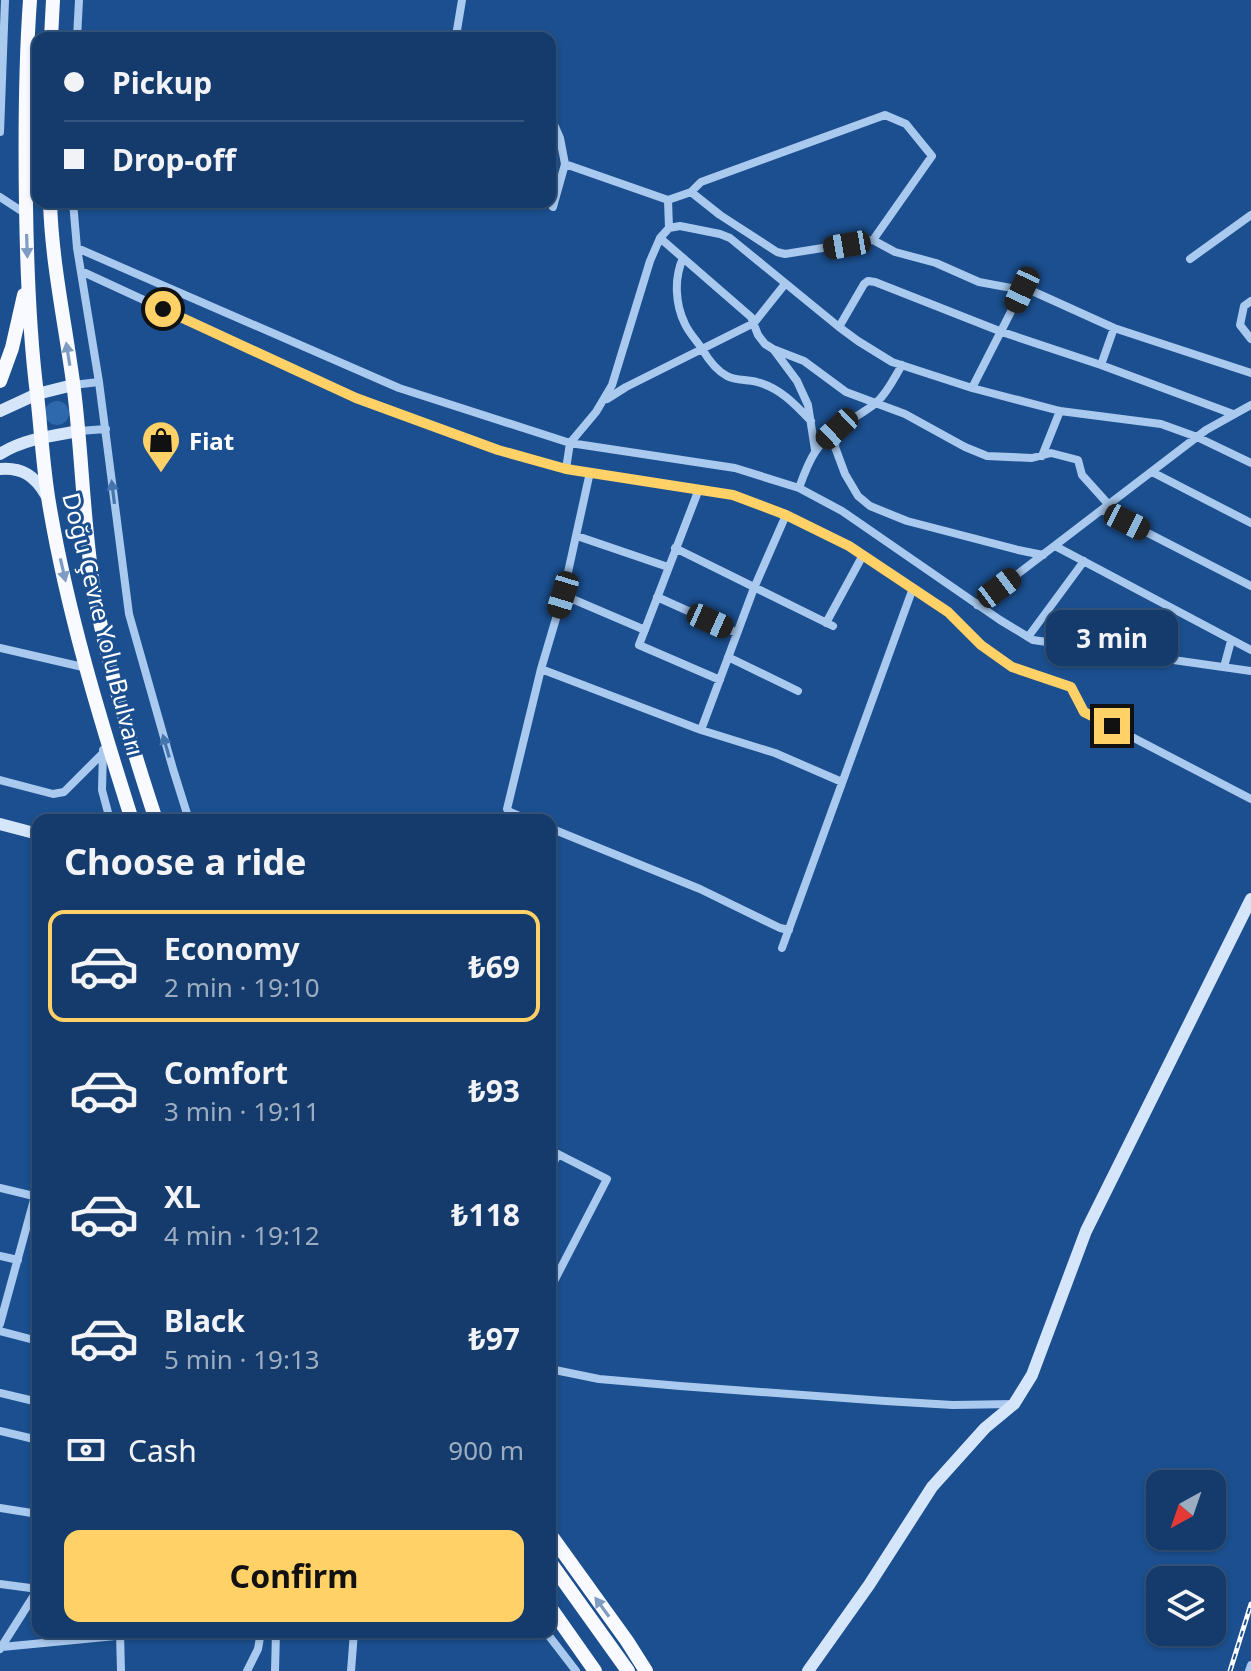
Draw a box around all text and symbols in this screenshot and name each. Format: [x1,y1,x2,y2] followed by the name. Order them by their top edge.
[112,62,212,103] text: Pickup
[112,139,236,180] text: Drop-off
[821,229,873,261] car
[21,234,34,259] one-way arrow
[1001,263,1043,317] car
[145,291,181,327] route start
[61,341,74,366] one-way arrow
[811,404,863,454] car
[140,419,182,474] shop icon: Fiat
[189,424,234,457] place label: Fiat
[107,479,120,504] one-way arrow
[55,489,153,759] street label: Doğu Çevre Yolu Bulvarı
[1100,500,1154,544] car
[57,557,70,582] one-way arrow
[973,564,1025,612] car
[545,569,581,621] car
[683,600,737,642] car
[1046,610,1178,666] callout: 3 min
[1076,620,1148,656] text: 3 min
[1094,708,1130,744] route end
[159,733,172,757] one-way arrow
[64,837,306,886] text: Choose a ride
[164,928,300,969] text: Economy
[68,930,140,1002] icon: car
[469,946,520,987] text: ₺69
[164,969,320,1005] text: 2 min · 19:10
[164,1052,288,1093] text: Comfort
[68,1054,140,1126] icon: car
[469,1070,520,1111] text: ₺93
[164,1093,320,1129] text: 3 min · 19:11
[164,1176,201,1217] text: XL
[68,1178,140,1250] icon: car
[451,1194,520,1235] text: ₺118
[164,1217,320,1253] text: 4 min · 19:12
[164,1300,245,1341] text: Black
[68,1302,140,1374] icon: car
[469,1318,520,1359] text: ₺97
[164,1341,320,1377] text: 5 min · 19:13
[64,1428,108,1472] icon: cash
[128,1430,197,1471] text: Cash
[448,1432,524,1468] text: 900 m
[1146,1470,1226,1550] north arrow
[1146,1470,1226,1646] map controls
[64,1530,524,1622] button: Confirm
[1146,1566,1226,1646] button: layers
[595,1596,610,1617] one-way arrow

